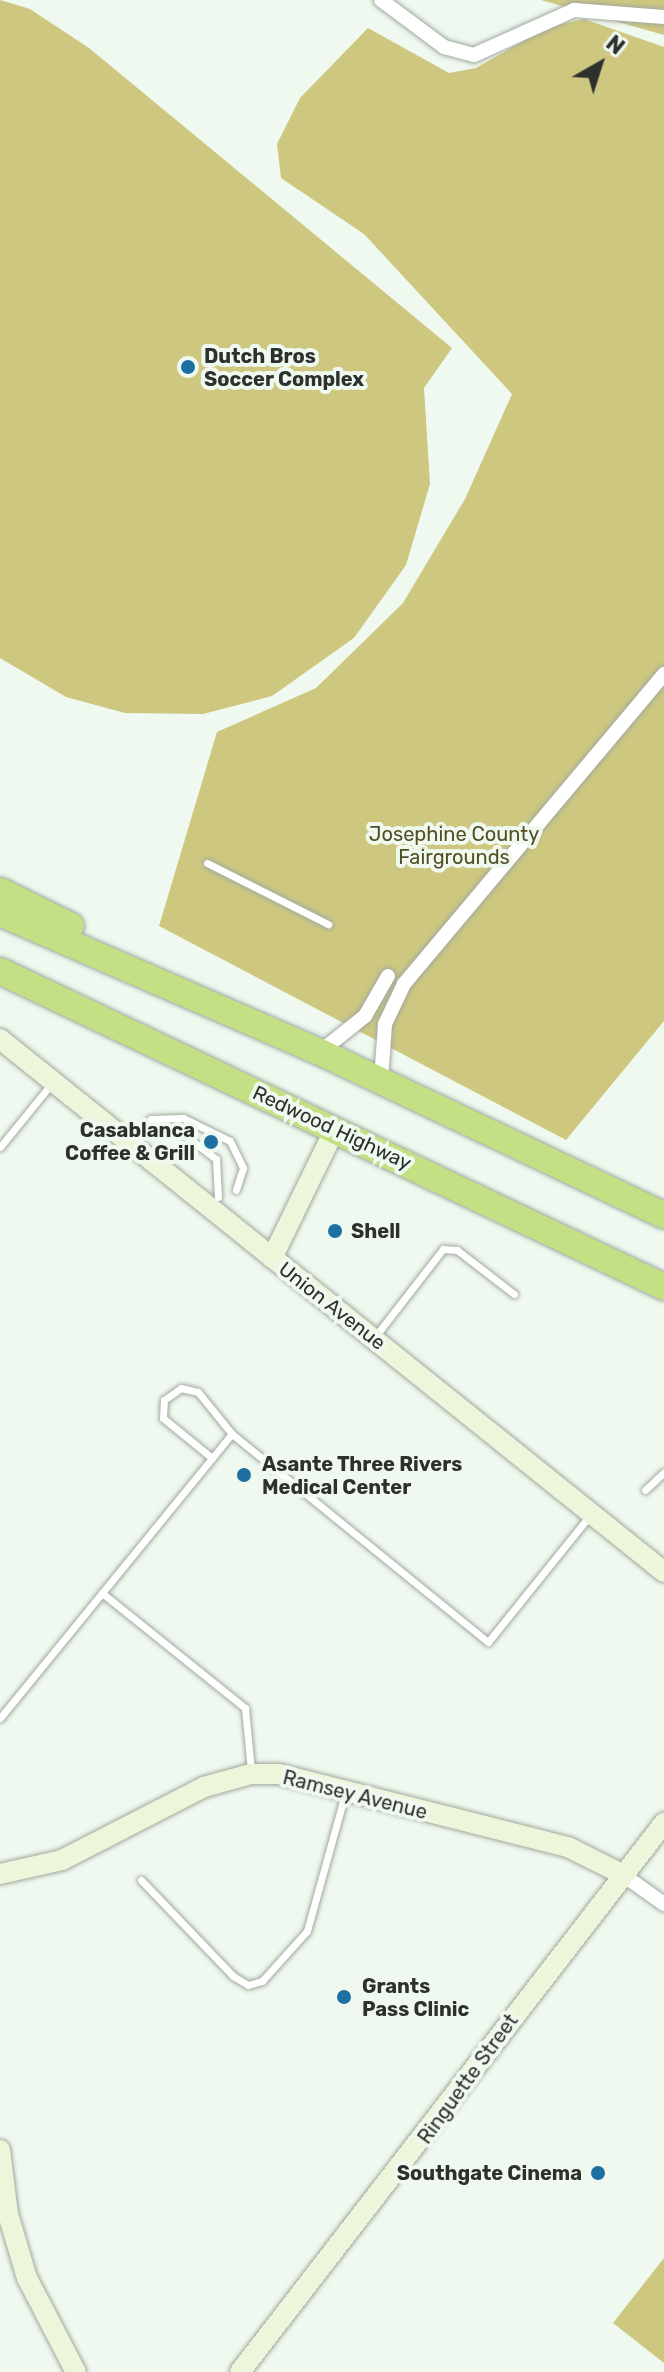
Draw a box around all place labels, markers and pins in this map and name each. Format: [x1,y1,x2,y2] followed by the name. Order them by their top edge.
[204,344,365,391] place label: Dutch Bros Soccer Complex
[179,358,197,376] marker: Dutch Bros Soccer Complex
[65,1118,195,1165] place label: Casablanca Coffee & Grill
[202,1133,220,1151] marker: Casablanca Coffee & Grill
[351,1219,401,1243] place label: Shell
[326,1222,344,1240] marker: Shell
[262,1452,463,1499] place label: Asante Three Rivers Medical Center
[233,1464,255,1486] marker: Asante Three Rivers Medical Center
[362,1974,469,2021] place label: Grants Pass Clinic
[333,1986,355,2008] marker: Grants Pass Clinic
[397,2161,582,2185] place label: Southgate Cinema
[589,2164,607,2182] marker: Southgate Cinema

